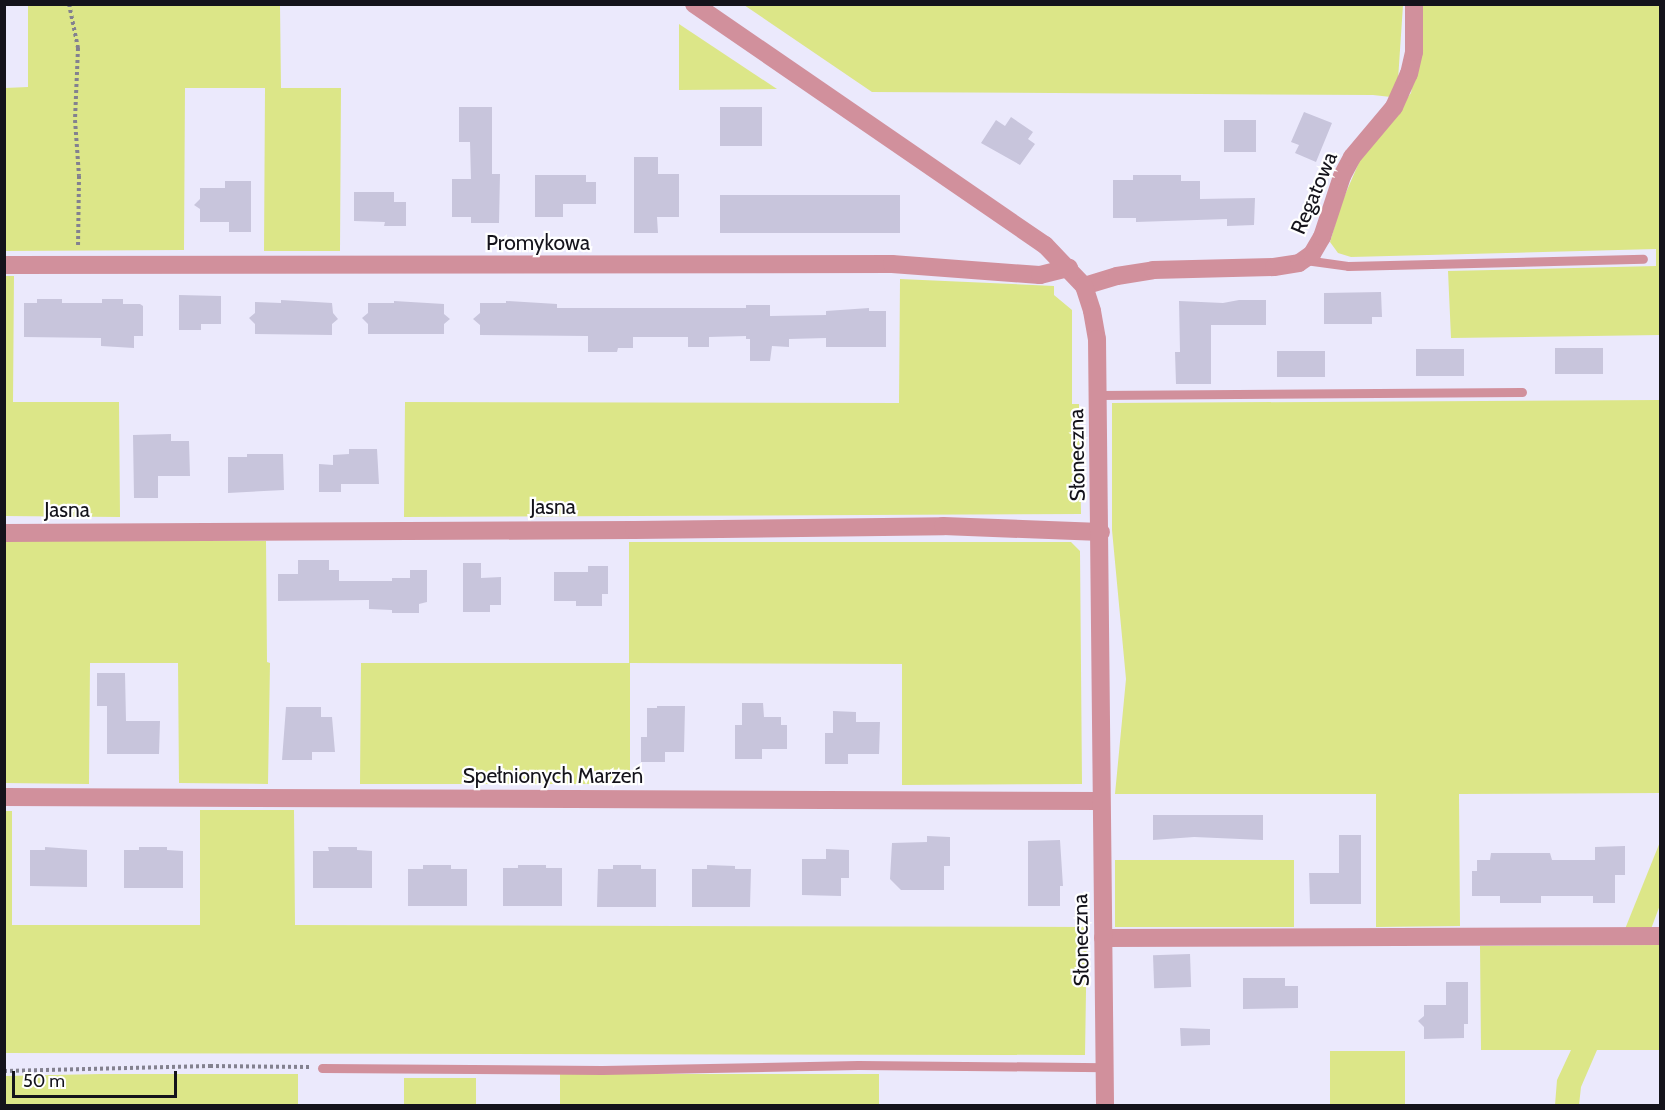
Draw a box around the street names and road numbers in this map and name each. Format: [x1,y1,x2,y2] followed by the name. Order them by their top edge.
[1285,148,1343,238] street label: Regatowa
[486,230,590,256] street label: Promykowa
[1064,409,1090,501] street label: Słoneczna
[530,494,576,520] street label: Jasna
[44,497,90,523] street label: Jasna
[463,763,643,789] street label: Spełnionych Marzeń
[1068,894,1094,986] street label: Słoneczna

